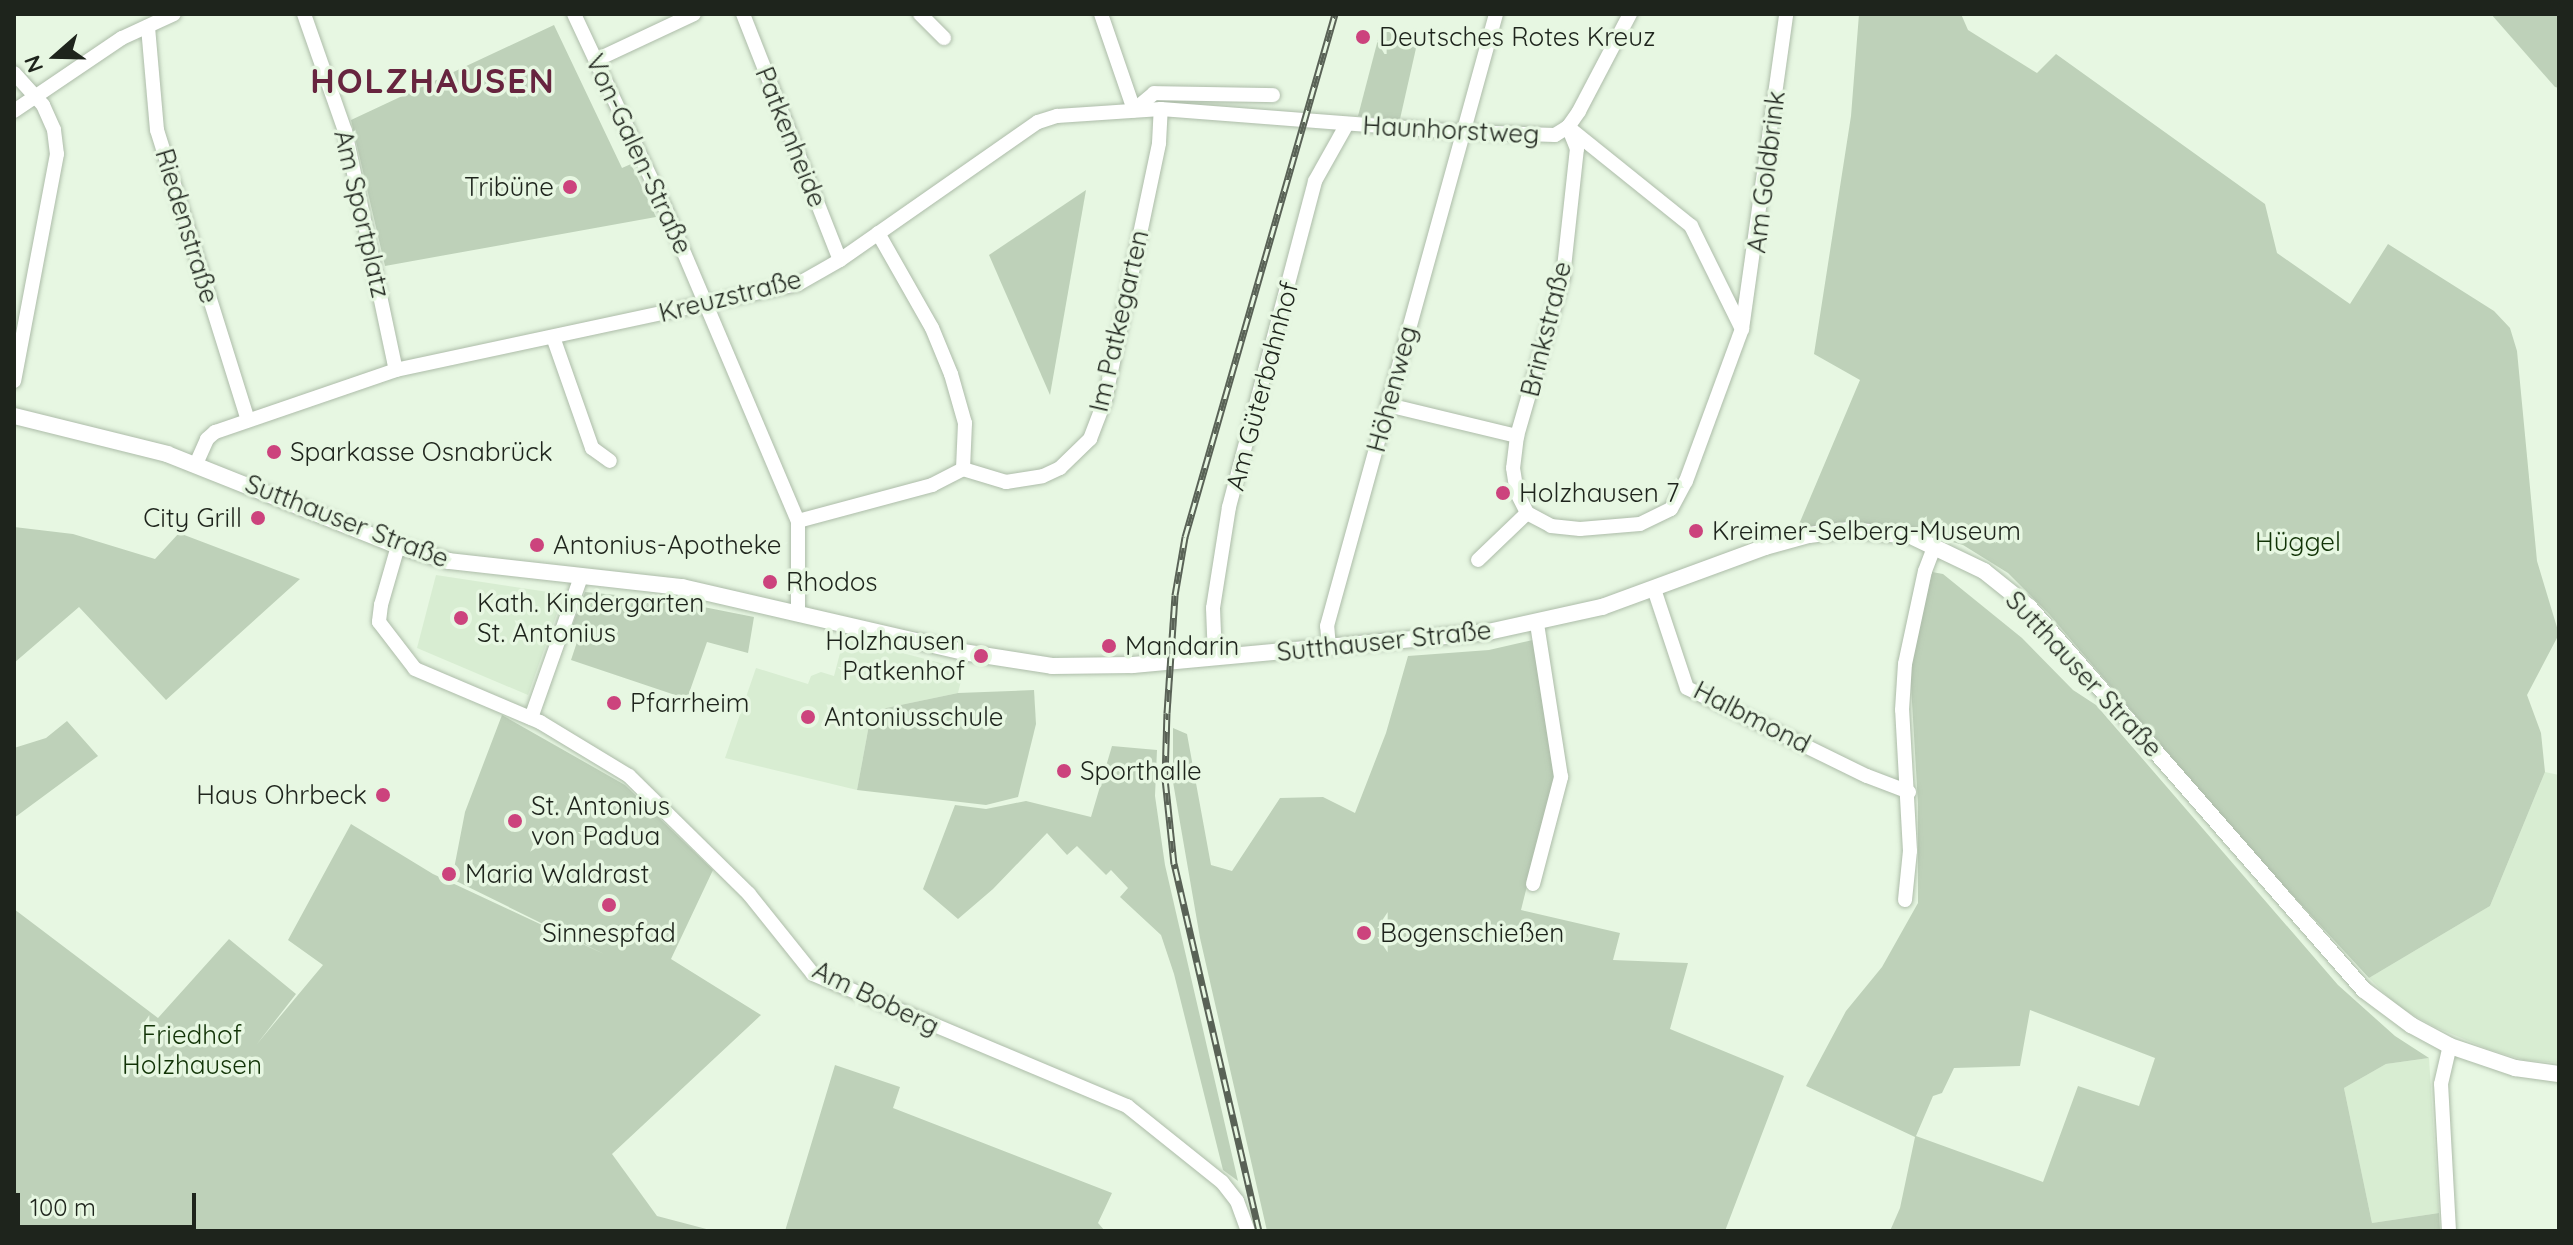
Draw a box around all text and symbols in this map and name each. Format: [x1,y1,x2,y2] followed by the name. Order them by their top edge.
[16,16,96,96] north arrow
[1379,21,1656,53] place label: Deutsches Rotes Kreuz
[1354,28,1372,46] marker: Deutsches Rotes Kreuz
[579,49,699,259] street label: Von-Galen-Straße
[18,52,49,77] text: N
[310,61,556,101] district label: HOLZHAUSEN
[749,62,833,212] street label: Patkenheide
[1741,89,1791,255] street label: Am Goldbrink
[1362,110,1540,150] street label: Haunhorstweg
[328,127,396,301] street label: Am Sportplatz
[149,145,225,307] street label: Riedenstraße
[464,171,554,203] place label: Tribüne
[561,178,579,196] marker: Tribüne
[1083,227,1155,415] street label: Im Patkegarten
[1514,258,1578,400] street label: Brinkstraße
[656,263,804,329] street label: Kreuzstraße
[1219,278,1305,494] street label: Am Güterbahnhof
[1360,323,1424,455] street label: Höhenweg
[290,436,553,468] place label: Sparkasse Osnabrück
[265,443,283,461] marker: Sparkasse Osnabrück
[241,468,453,574] street label: Sutthauser Straße
[1519,477,1679,509] place label: Holzhausen 7
[1494,484,1512,502] marker: Holzhausen 7
[143,502,242,534] place label: City Grill
[249,509,267,527] marker: City Grill
[1712,515,2021,547] place label: Kreimer-Selberg-Museum
[1687,522,1705,540] marker: Kreimer-Selberg-Museum
[2255,526,2341,558] park label: Hüggel
[553,529,782,561] place label: Antonius-Apotheke
[528,536,546,554] marker: Antonius-Apotheke
[786,566,878,598] place label: Rhodos
[761,573,779,591] marker: Rhodos
[1999,585,2169,763] street label: Sutthauser Straße
[477,587,704,648] place label: Kath. Kindergarten St. Antonius
[452,609,470,627] marker: Kath. Kindergarten St. Antonius
[1275,614,1493,668] street label: Sutthauser Straße
[825,625,965,686] place label: Holzhausen Patkenhof
[1125,630,1239,662] place label: Mandarin
[1100,637,1118,655] marker: Mandarin
[972,647,990,665] marker: Holzhausen Patkenhof
[1689,674,1815,760] street label: Halbmond
[630,687,750,719] place label: Pfarrheim
[605,694,623,712] marker: Pfarrheim
[824,701,1003,733] place label: Antoniusschule
[799,708,817,726] marker: Antoniusschule
[1080,755,1202,787] place label: Sporthalle
[1055,762,1073,780] marker: Sporthalle
[196,779,367,811] place label: Haus Ohrbeck
[374,786,392,804] marker: Haus Ohrbeck
[531,790,670,852] place label: St. Antonius von Padua
[506,812,524,830] marker: St. Antonius von Padua
[465,858,649,890] place label: Maria Waldrast
[440,865,458,883] marker: Maria Waldrast
[600,896,618,914] marker: Sinnespfad
[542,917,676,949] place label: Sinnespfad
[1380,917,1564,949] place label: Bogenschießen
[1355,924,1373,942] marker: Bogenschießen
[808,954,944,1042] street label: Am Boberg
[122,1019,262,1080] park label: Friedhof Holzhausen
[20,1177,200,1227] scale bar
[30,1192,96,1222] text: 100 m

